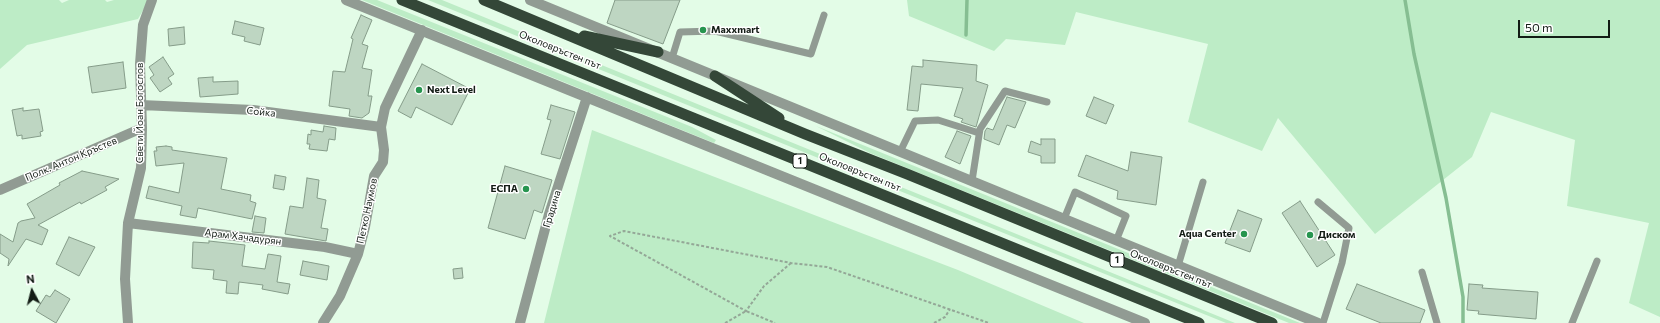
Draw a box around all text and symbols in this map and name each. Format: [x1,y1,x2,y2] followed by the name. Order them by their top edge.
[1520,12,1612,38] scale bar
[1525,20,1553,34] text: 50 m
[711,24,759,36] place label: Maxxmart
[698,25,708,35] marker: Maxxmart
[517,28,603,72] street label: Околовръстен път
[134,63,146,163] street label: Свети Йоан Богослов
[427,84,476,96] place label: Next Level
[414,85,424,95] marker: Next Level
[246,105,276,119] street label: Сойка
[23,134,119,184] street label: Полк. Антон Кръстев
[817,150,903,194] street label: Околовръстен път
[793,154,807,168] road number: 1
[354,177,380,245] street label: Петко Наумов
[491,183,518,195] place label: ЕСПА
[521,184,531,194] marker: ЕСПА
[541,189,563,229] street label: Градина
[204,226,282,248] street label: Арам Хачадурян
[1179,228,1236,240] place label: Aqua Center
[1239,229,1249,239] marker: Aqua Center
[1318,229,1356,241] place label: Диском
[1305,230,1315,240] marker: Диском
[1128,247,1214,291] street label: Околовръстен път
[1110,253,1124,267] road number: 1
[12,271,52,311] north arrow
[26,272,35,286] text: N

